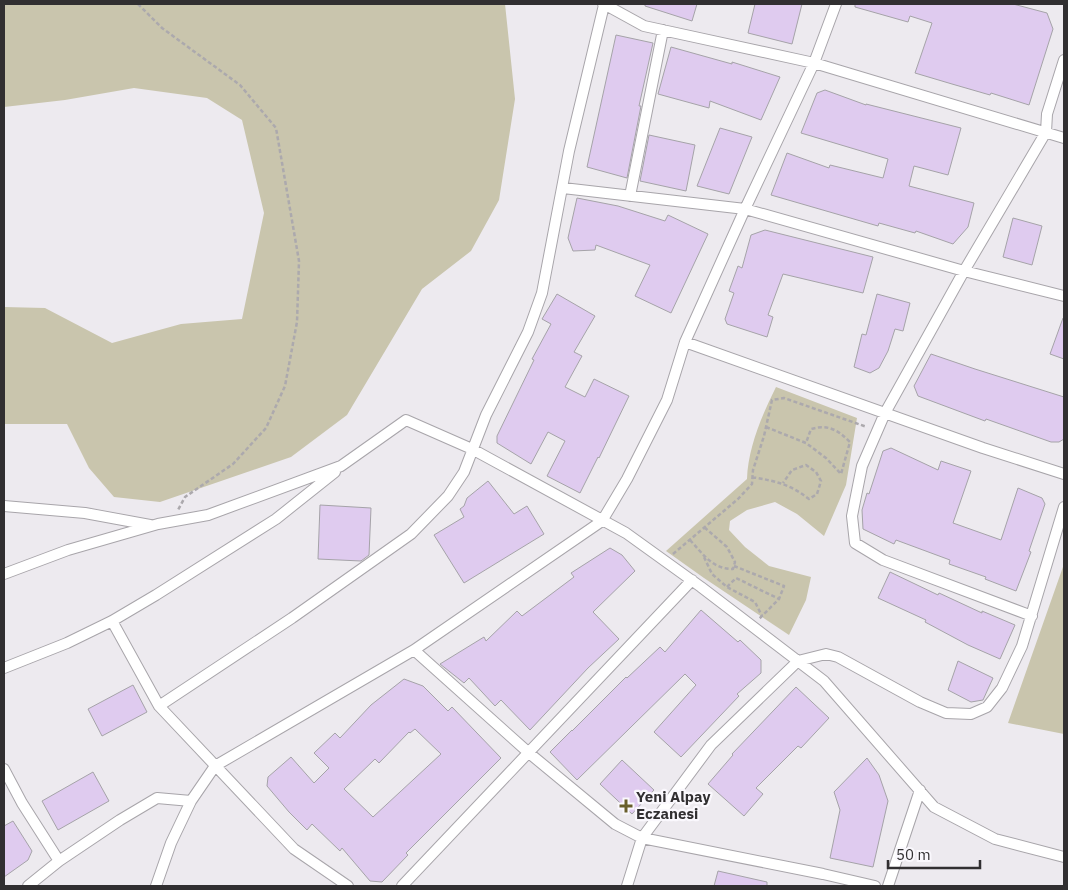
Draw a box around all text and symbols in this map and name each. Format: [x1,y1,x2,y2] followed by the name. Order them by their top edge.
[636,787,710,823] place label: Yeni Alpay Eczanesi
[620,800,632,812] marker: Yeni Alpay Eczanesi
[888,838,980,870] scale bar
[896,845,931,864] text: 50 m

